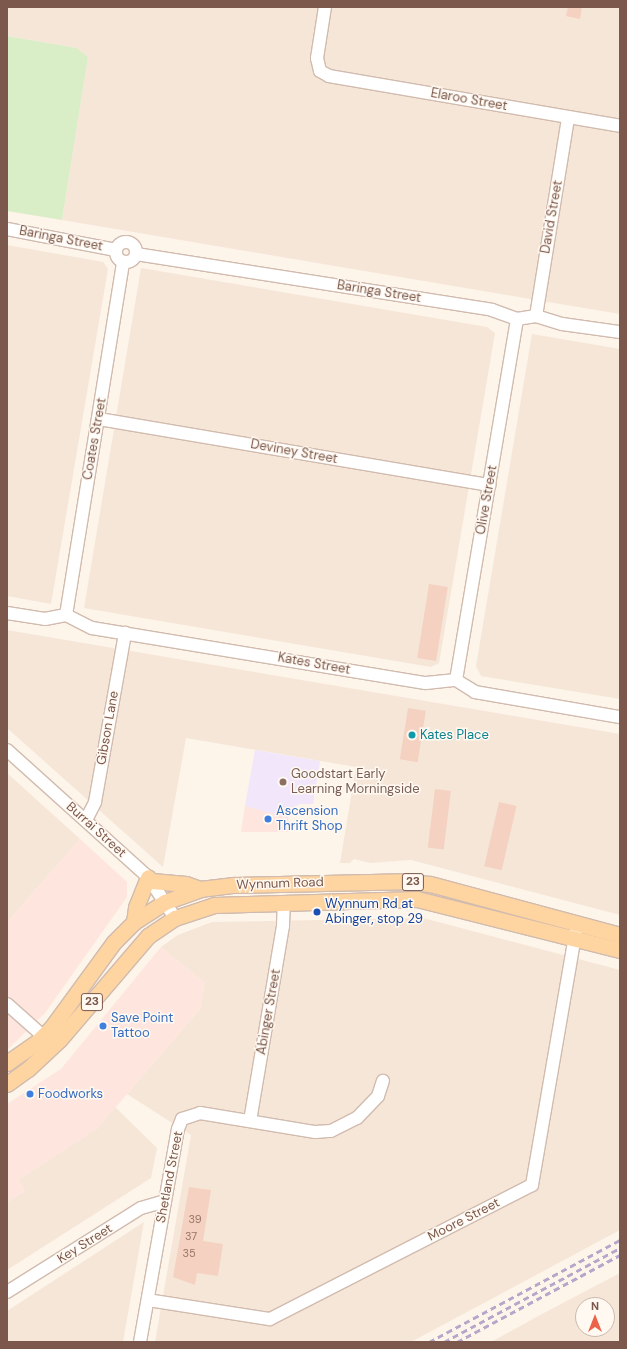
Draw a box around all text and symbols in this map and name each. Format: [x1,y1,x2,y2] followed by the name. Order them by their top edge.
[429,86,509,114] street label: Elaroo Street
[538,179,566,255] street label: David Street
[18,223,104,255] street label: Baringa Street
[336,278,422,306] street label: Baringa Street
[80,397,110,481] street label: Coates Street
[249,437,339,467] street label: Deviney Street
[473,464,501,536] street label: Olive Street
[277,650,351,678] street label: Kates Street
[94,690,122,766] street label: Gibson Lane
[420,727,489,743] place label: Kates Place
[407,730,417,740] marker: Kates Place
[291,767,420,798] place label: Goodstart Early Learning Morningside
[278,777,288,787] marker: Goodstart Early Learning Morningside
[63,799,129,861] street label: Burrai Street
[276,804,343,835] place label: Ascension Thrift Shop
[263,814,273,824] marker: Ascension Thrift Shop
[401,872,425,892] road number: 23
[236,875,324,893] street label: Wynnum Road
[325,897,423,928] place label: Wynnum Rd at Abinger, stop 29
[312,907,322,917] marker: Wynnum Rd at Abinger, stop 29
[254,968,284,1056] street label: Abinger Street
[80,992,104,1012] road number: 23
[111,1011,173,1042] place label: Save Point Tattoo
[98,1021,108,1031] marker: Save Point Tattoo
[38,1086,103,1102] place label: Foodworks
[25,1089,35,1099] marker: Foodworks
[153,1130,187,1224] street label: Shetland Street
[425,1195,503,1245] street label: Moore Street
[188,1212,202,1226] house number: 39
[55,1221,115,1267] street label: Key Street
[185,1229,197,1243] house number: 37
[182,1246,196,1260] house number: 35
[575,1297,615,1337] north arrow
[591,1299,599,1313] text: N

